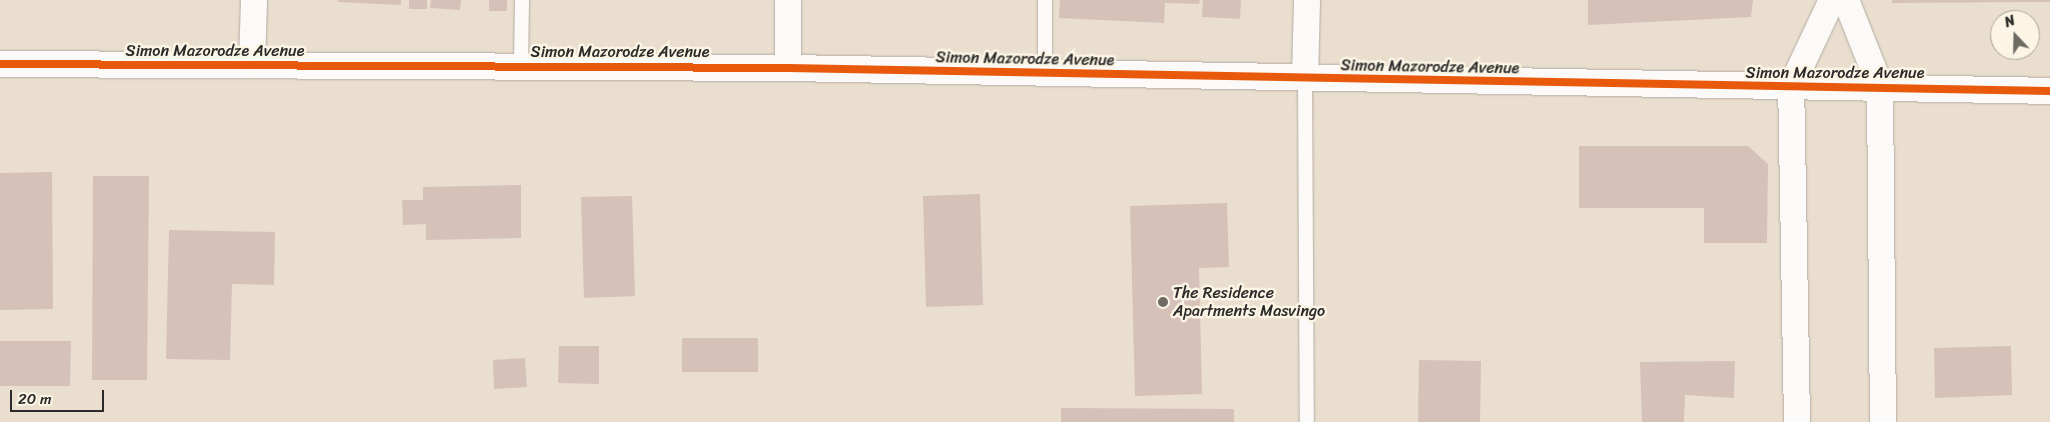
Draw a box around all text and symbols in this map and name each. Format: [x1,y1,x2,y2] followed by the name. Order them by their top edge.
[2001,8,2019,35] text: N
[1990,10,2040,60] north arrow
[126,41,304,61] street label: Simon Mazorodze Avenue
[531,42,709,62] street label: Simon Mazorodze Avenue
[936,48,1114,70] street label: Simon Mazorodze Avenue
[1341,56,1519,78] street label: Simon Mazorodze Avenue
[1746,63,1924,83] street label: Simon Mazorodze Avenue
[1173,283,1325,321] place label: The Residence Apartments Masvingo
[1157,296,1169,308] marker: The Residence Apartments Masvingo
[12,380,106,412] scale bar
[18,386,52,412] text: 20 m

